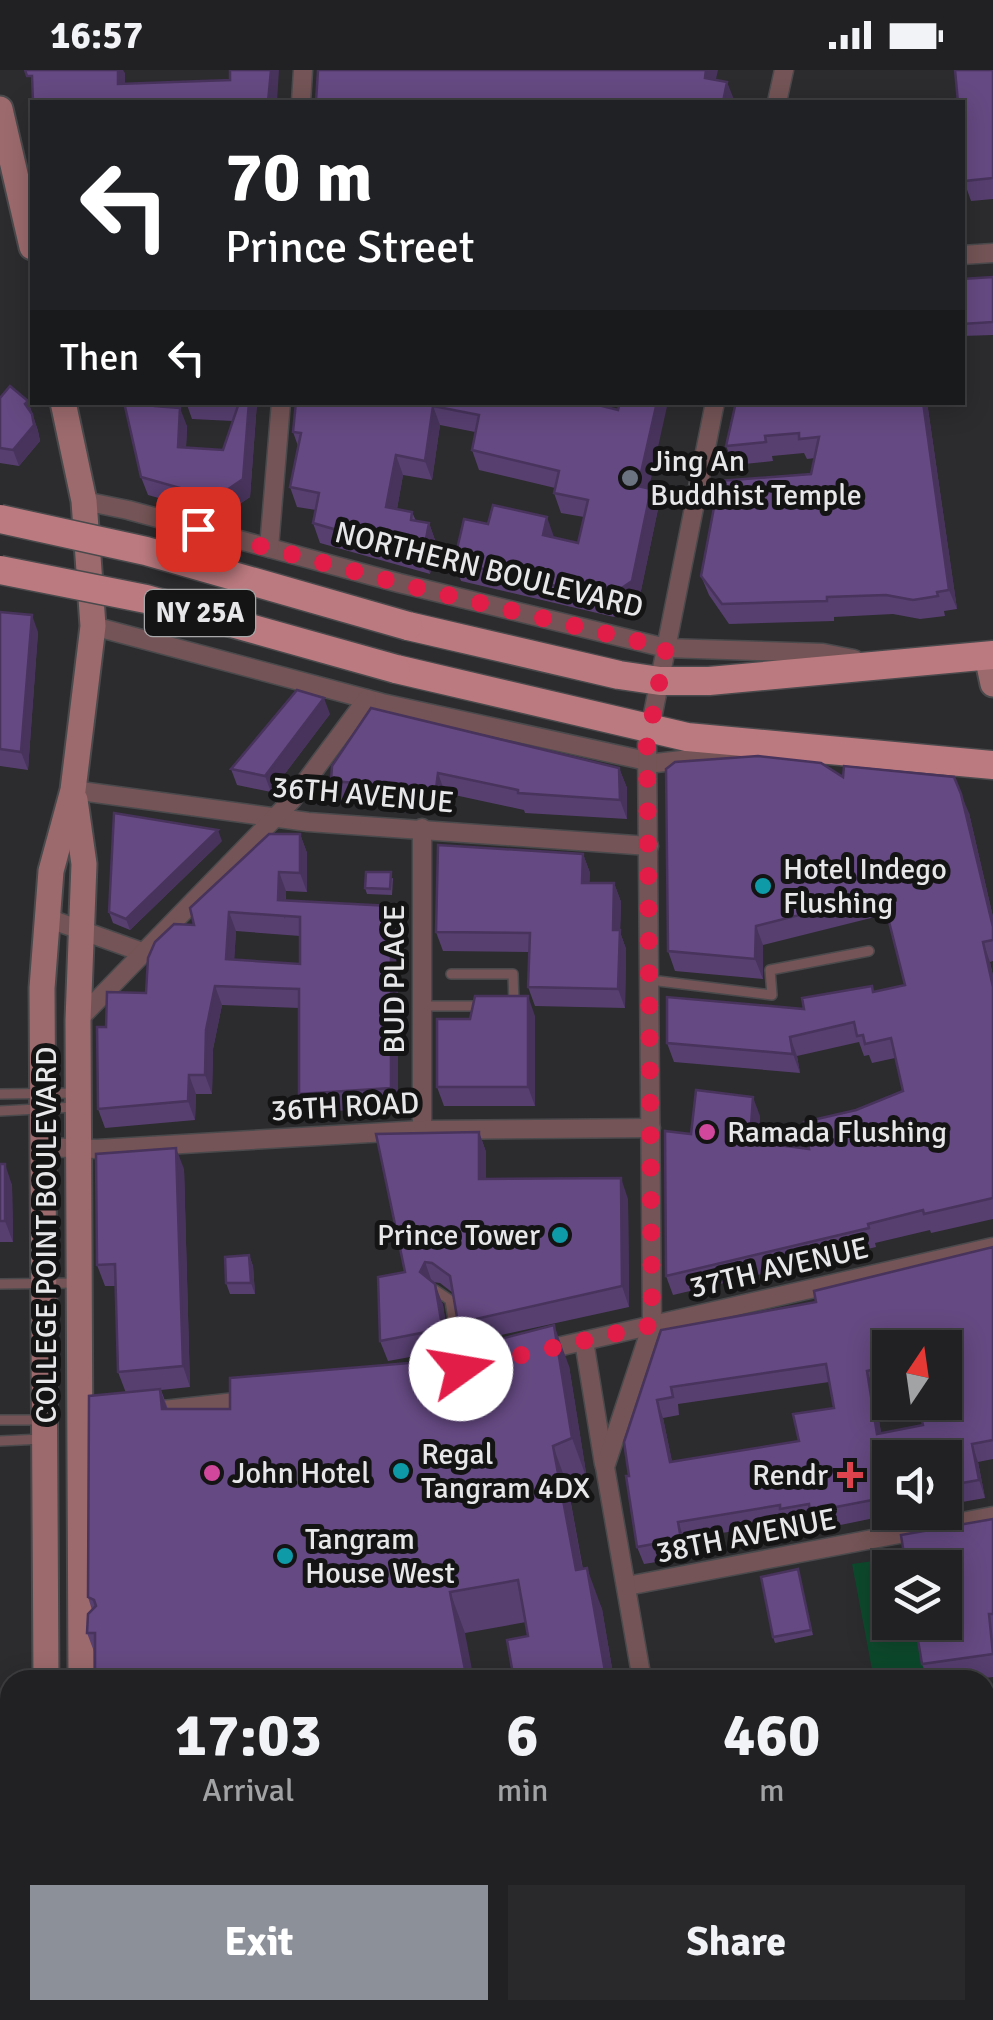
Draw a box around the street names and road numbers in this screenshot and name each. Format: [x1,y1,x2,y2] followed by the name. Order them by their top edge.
[331,514,647,626] street label: NORTHERN BOULEVARD
[145,590,255,636] road number: NY 25A
[270,769,456,821] street label: 36TH AVENUE
[376,904,413,1054] street label: BUD PLACE
[28,1047,65,1423] street label: COLLEGE POINT BOULEVARD
[270,1085,420,1129] street label: 36TH ROAD
[686,1229,872,1307] street label: 37TH AVENUE
[653,1500,839,1572] street label: 38TH AVENUE

